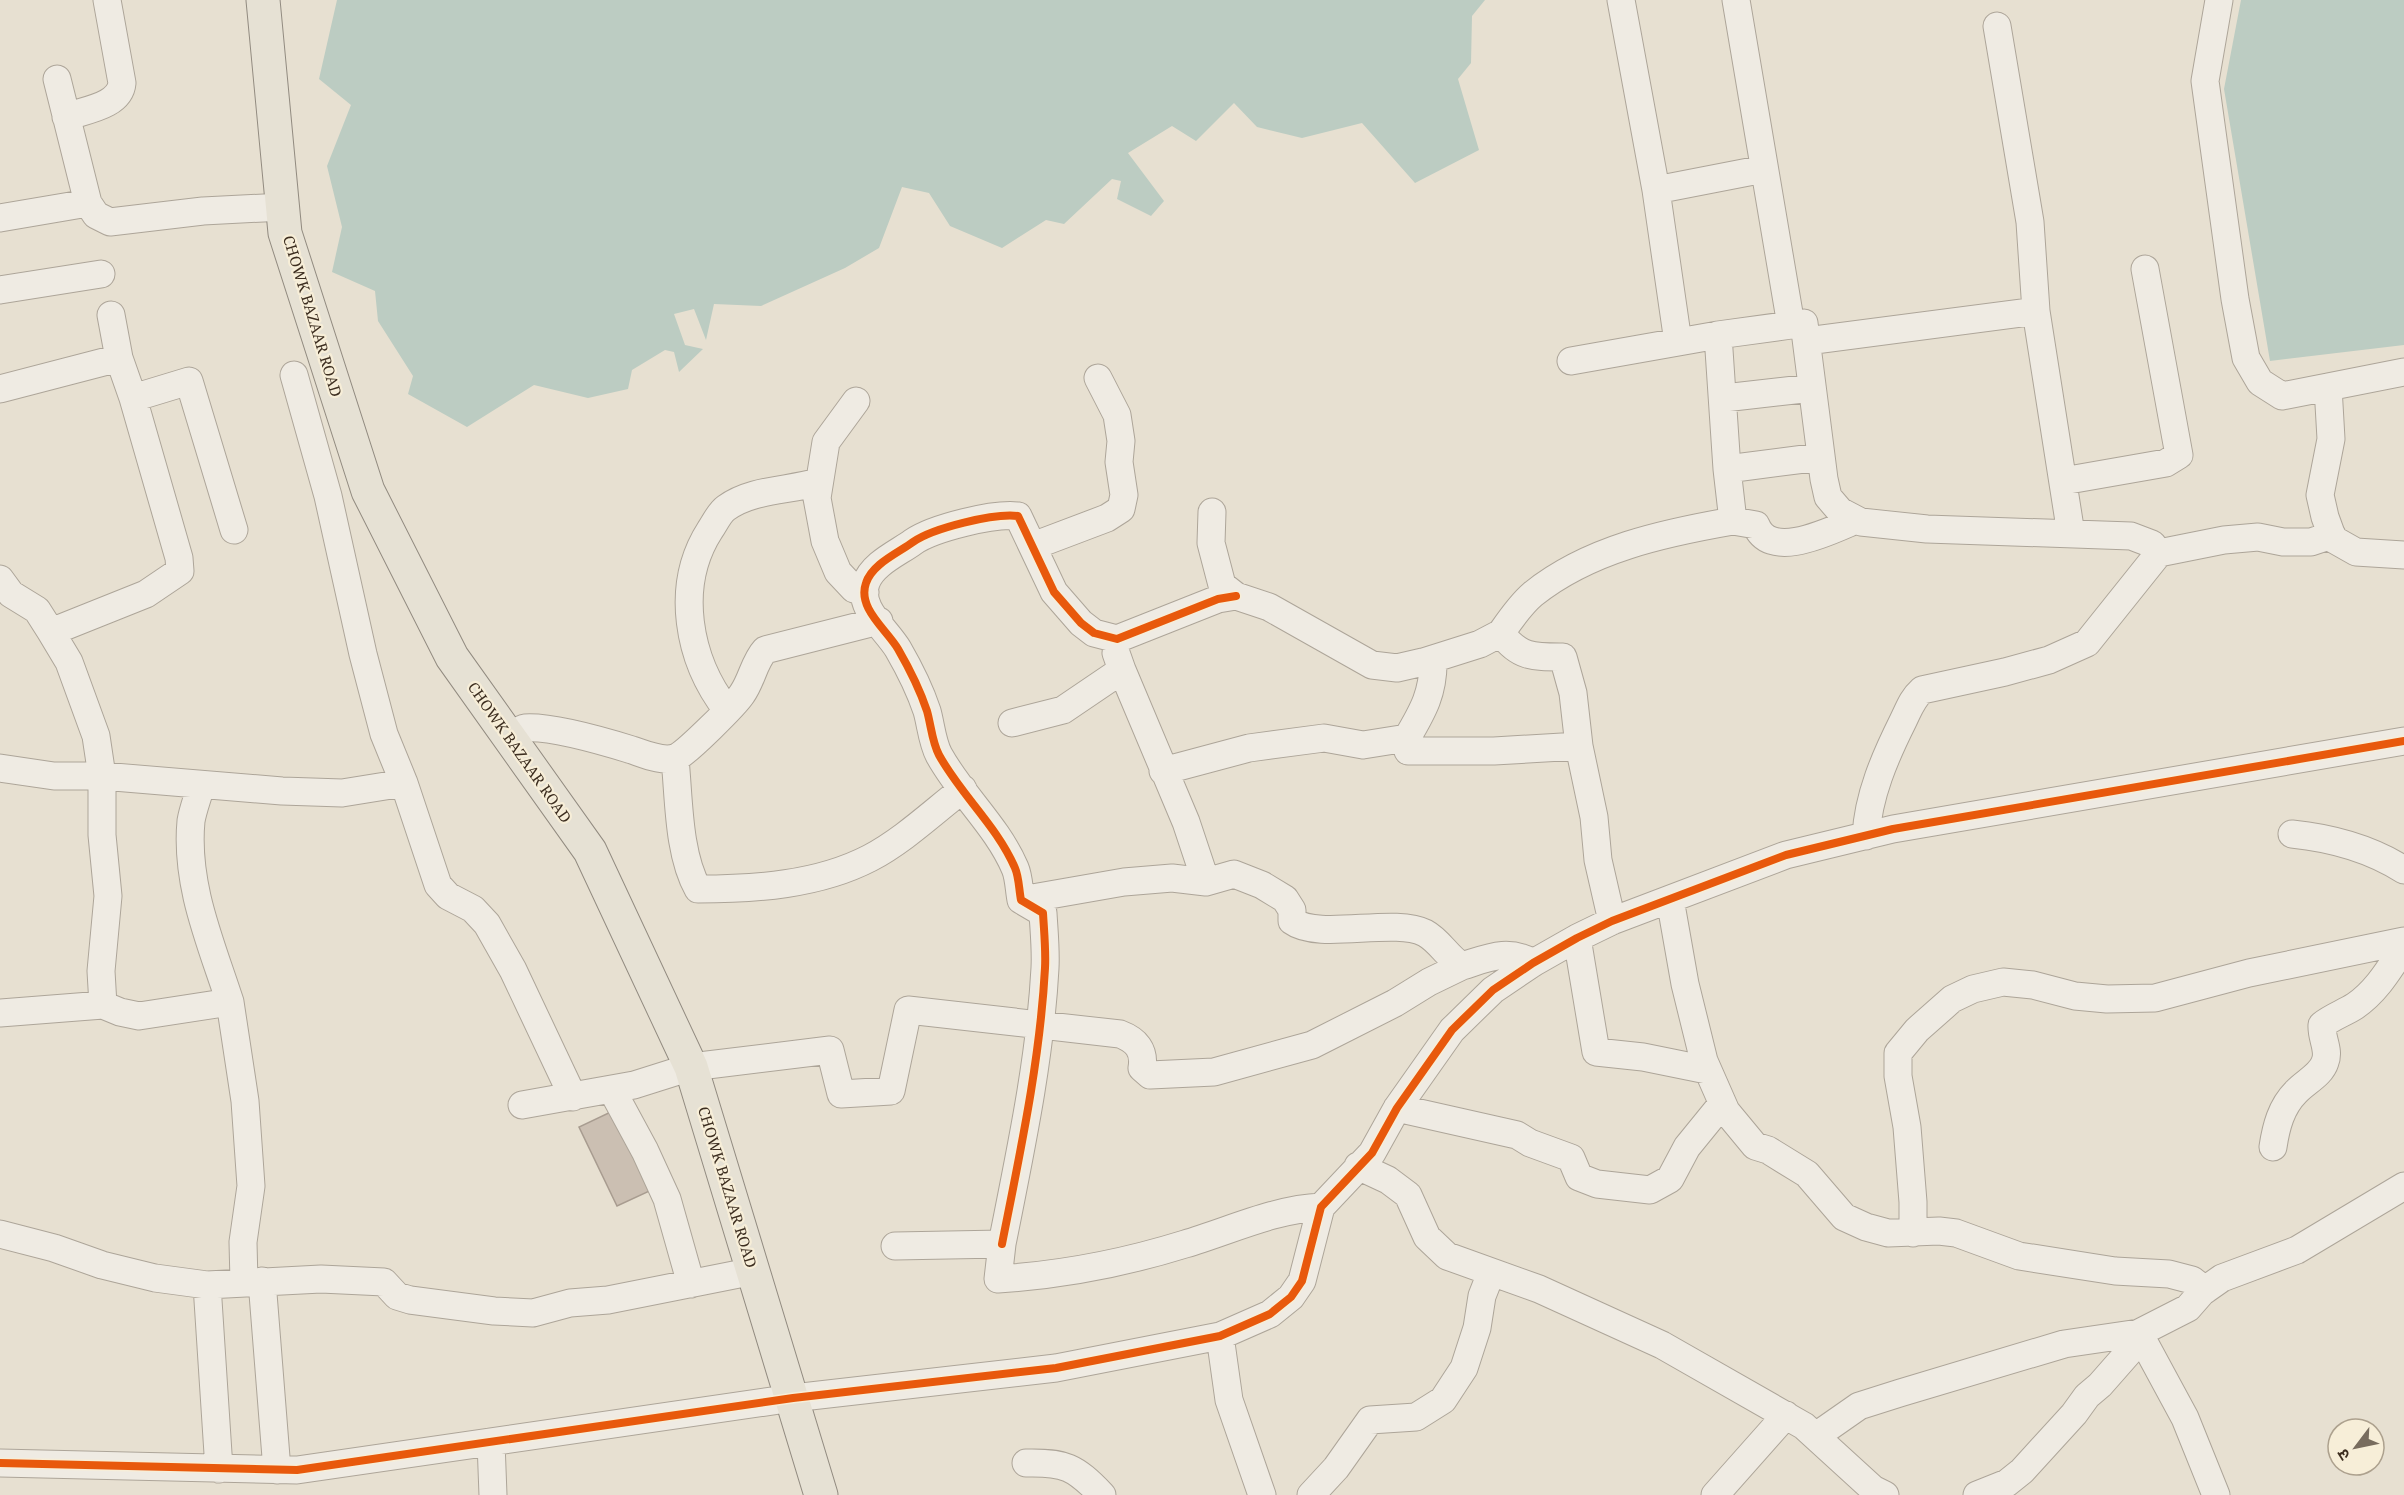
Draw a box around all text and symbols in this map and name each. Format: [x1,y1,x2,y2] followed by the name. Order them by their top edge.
[279,233,347,399] street label: CHOWK BAZAAR ROAD
[464,678,576,827] street label: CHOWK BAZAAR ROAD
[694,1104,762,1270] street label: CHOWK BAZAAR ROAD
[2326,1417,2386,1477] north arrow
[2331,1445,2355,1465] text: उ

